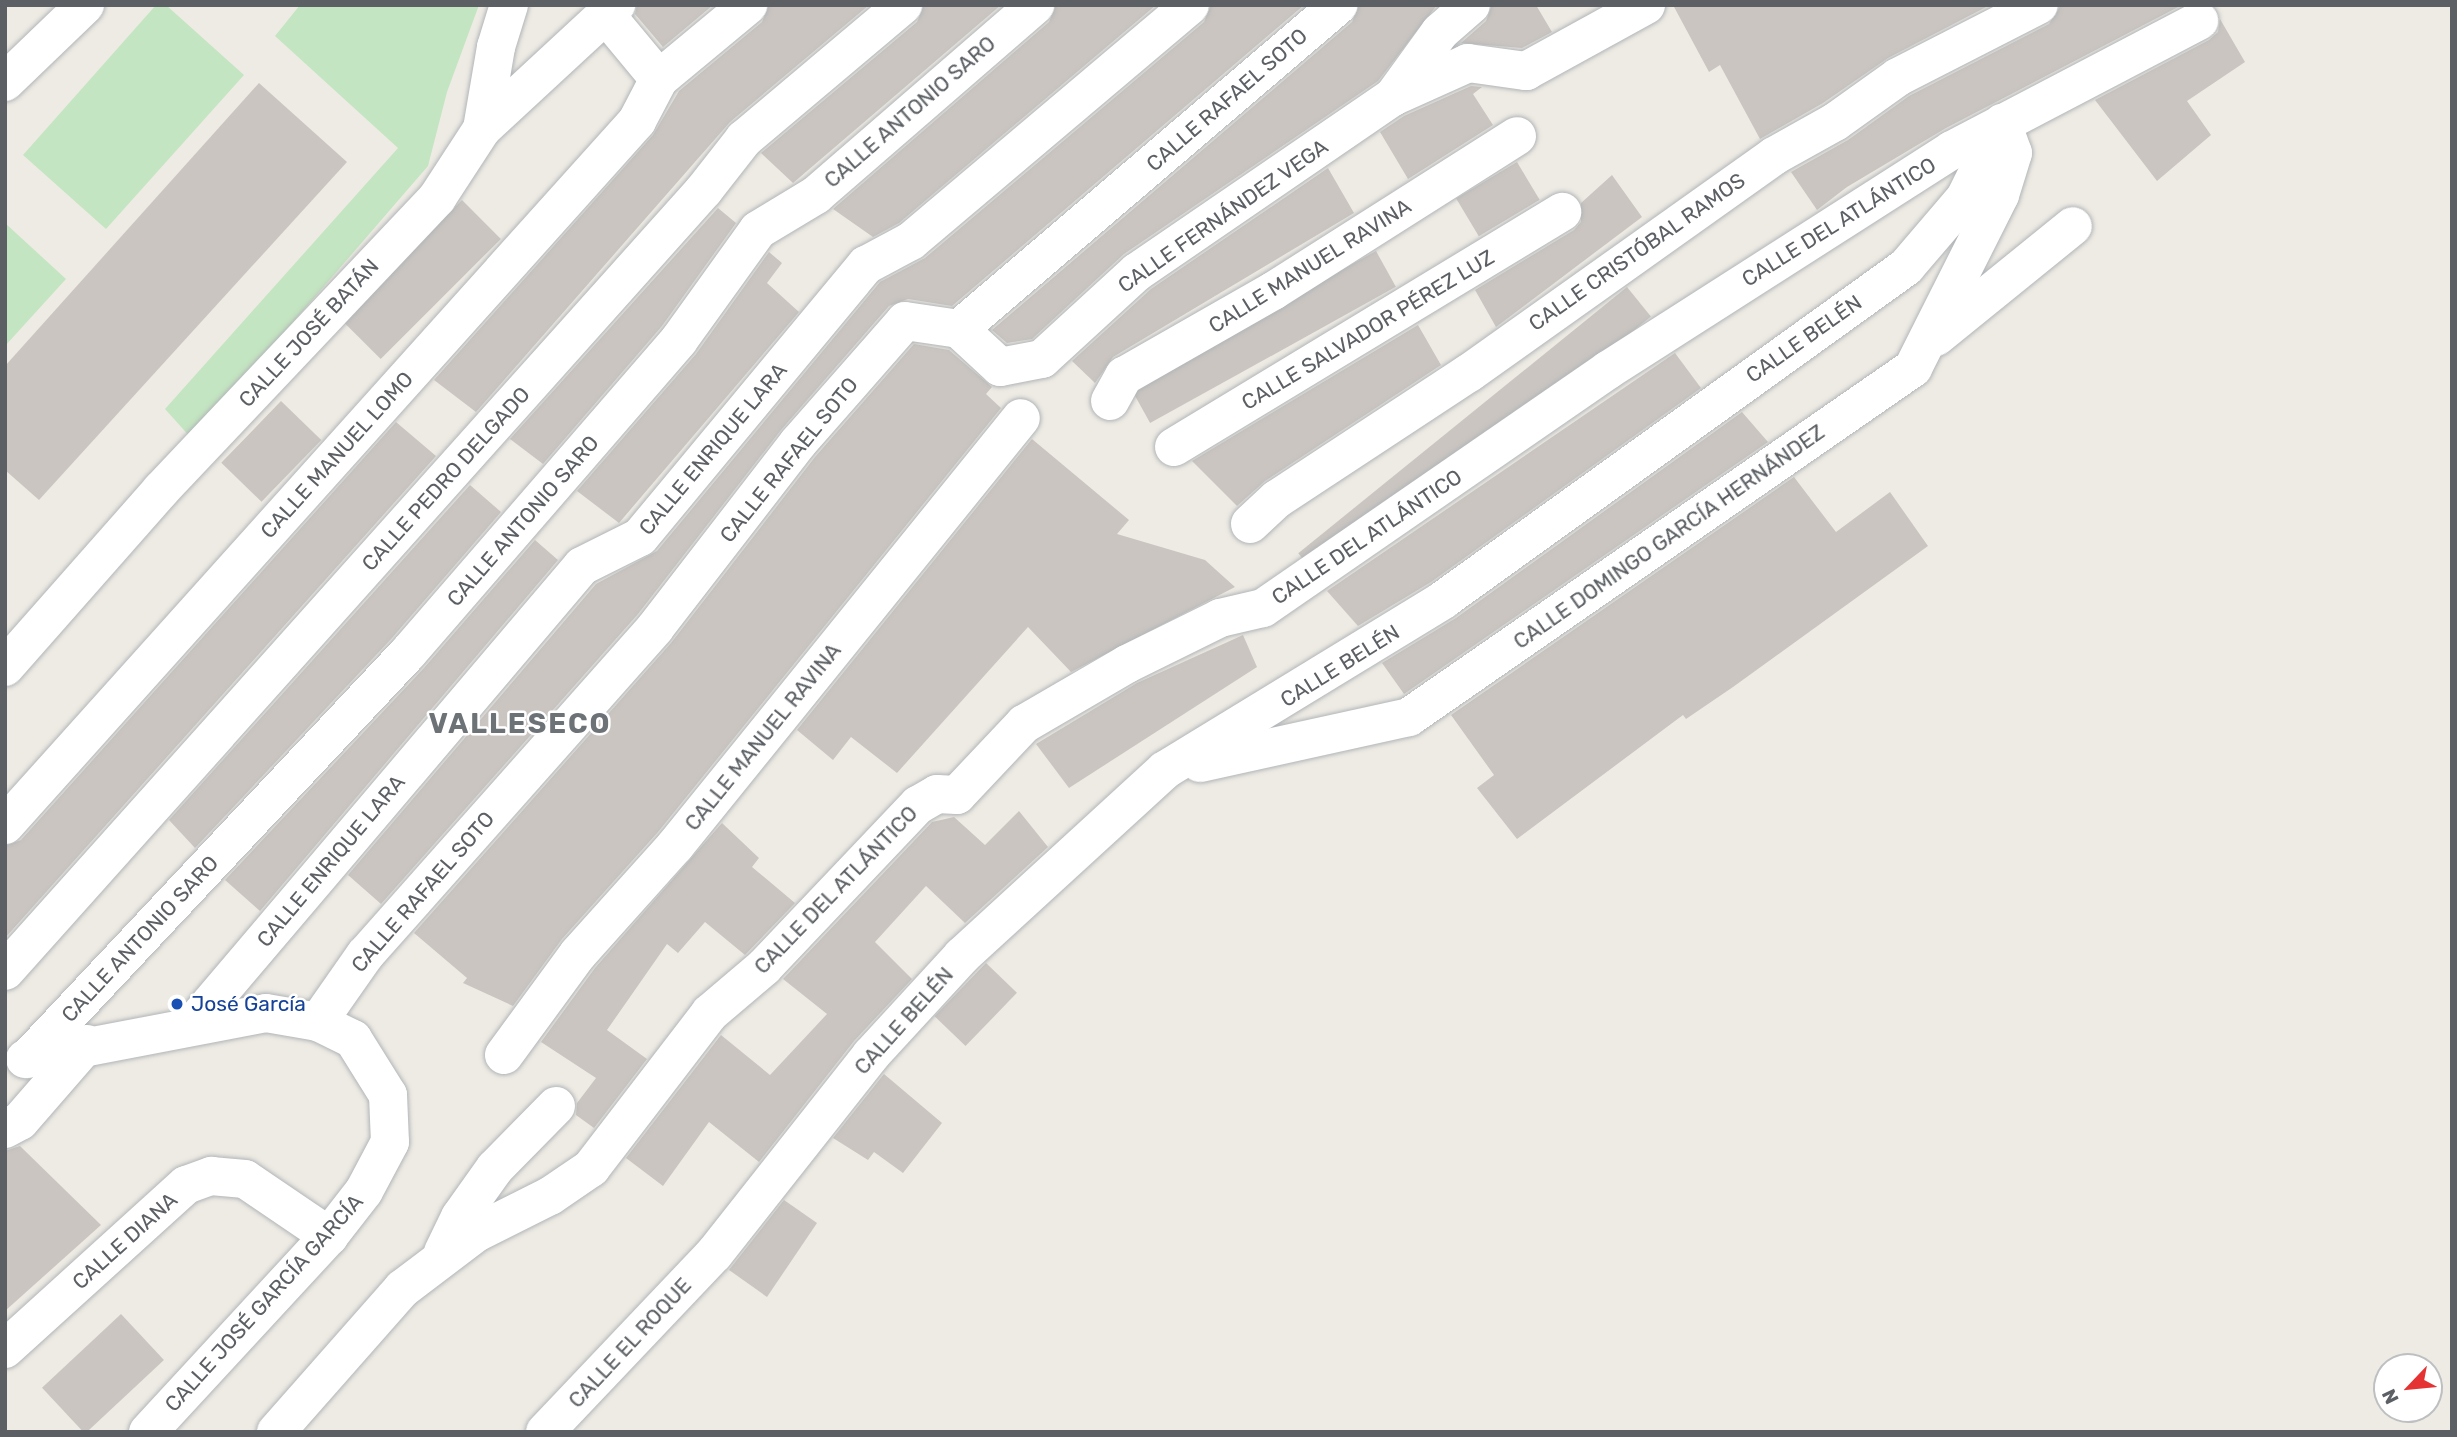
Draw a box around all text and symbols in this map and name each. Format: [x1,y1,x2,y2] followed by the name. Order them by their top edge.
[1141,23,1313,177] street label: CALLE RAFAEL SOTO
[819,31,1001,193] street label: CALLE ANTONIO SARO
[1113,134,1333,298] street label: CALLE FERNÁNDEZ VEGA
[1737,152,1941,292] street label: CALLE DEL ATLÁNTICO
[1524,168,1750,336] street label: CALLE CRISTÓBAL RAMOS
[1204,193,1416,339] street label: CALLE MANUEL RAVINA
[1237,245,1499,415] street label: CALLE SALVADOR PÉREZ LUZ
[234,254,384,412] street label: CALLE JOSÉ BATÁN
[1741,290,1867,388] street label: CALLE BELÉN
[634,358,792,540] street label: CALLE ENRIQUE LARA
[255,366,419,544] street label: CALLE MANUEL LOMO
[715,372,863,548] street label: CALLE RAFAEL SOTO
[357,382,535,576] street label: CALLE PEDRO DELGADO
[1509,419,1829,655] street label: CALLE DOMINGO GARCÍA HERNÁNDEZ
[442,430,604,612] street label: CALLE ANTONIO SARO
[1267,464,1467,610] street label: CALLE DEL ATLÁNTICO
[1276,619,1404,713] street label: CALLE BELÉN
[680,638,846,836] street label: CALLE MANUEL RAVINA
[430,707,610,741] district label: VALLESECO
[252,770,410,952] street label: CALLE ENRIQUE LARA
[749,800,923,980] street label: CALLE DEL ATLÁNTICO
[346,806,500,978] street label: CALLE RAFAEL SOTO
[56,850,224,1028] street label: CALLE ANTONIO SARO
[849,962,959,1080] street label: CALLE BELÉN
[191,991,306,1017] place label: José García
[169,996,185,1012] marker: José García
[67,1187,183,1295] street label: CALLE DIANA
[160,1189,368,1417] street label: CALLE JOSÉ GARCÍA GARCÍA
[563,1273,697,1413] street label: CALLE EL ROQUE
[2373,1353,2443,1423] north arrow
[2377,1385,2404,1408] text: N

